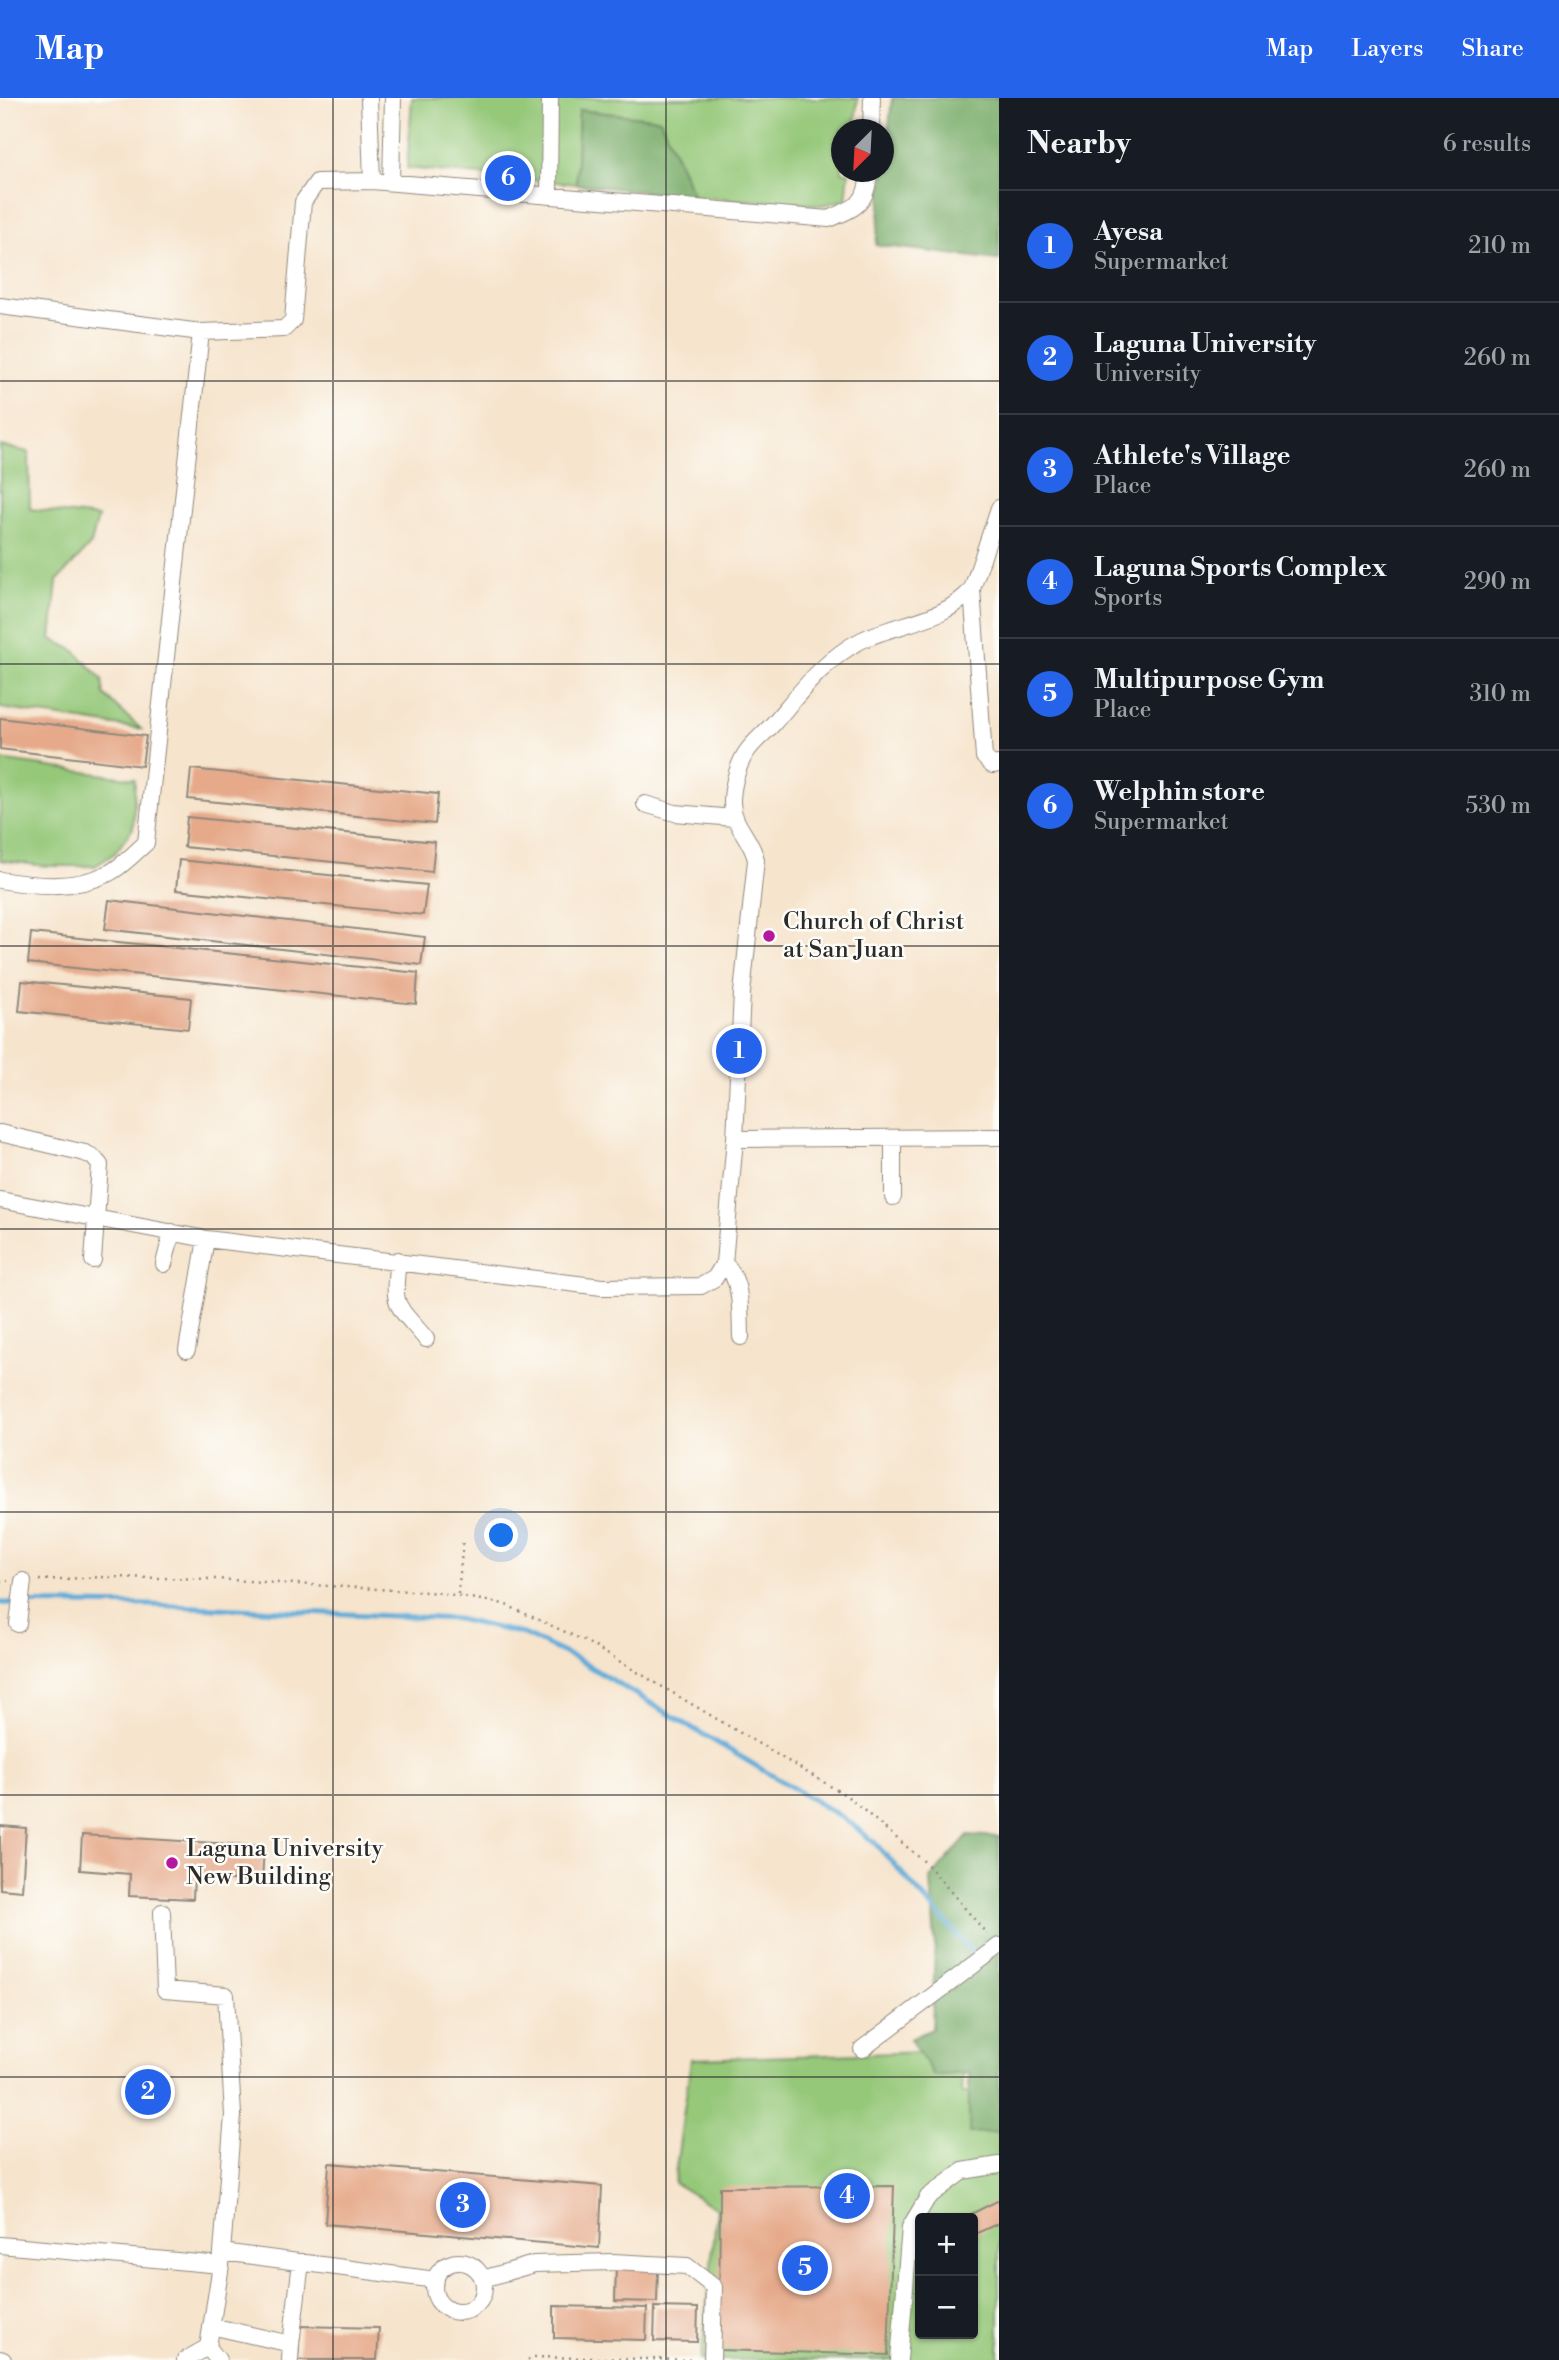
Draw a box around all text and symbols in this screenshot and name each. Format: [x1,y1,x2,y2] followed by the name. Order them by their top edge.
[35,29,104,70] text: Map
[1266,34,1313,64] text: Map
[1351,34,1423,64] text: Layers
[1461,34,1524,64] text: Share
[831,119,894,182] north arrow
[1027,125,1131,163] text: Nearby
[1443,130,1531,158] text: 6 results
[485,152,531,204] pin: 6
[1094,216,1163,248] text: Ayesa
[1044,232,1056,260] text: 1
[1468,232,1531,260] text: 210 m
[1094,248,1229,276] text: Supermarket
[1094,328,1316,360] text: Laguna University
[1043,344,1057,372] text: 2
[1464,344,1531,372] text: 260 m
[1094,360,1201,388] text: University
[1094,440,1290,472] text: Athlete's Village
[1043,456,1057,484] text: 3
[1464,456,1531,484] text: 260 m
[1094,472,1151,500] text: Place
[1094,552,1387,584] text: Laguna Sports Complex
[1042,568,1058,596] text: 4
[1464,568,1531,596] text: 290 m
[1094,584,1162,612] text: Sports
[1094,664,1324,696] text: Multipurpose Gym
[1043,680,1057,708] text: 5
[1470,680,1531,708] text: 310 m
[1094,696,1151,724] text: Place
[1094,776,1265,808] text: Welphin store
[1043,792,1057,820] text: 6
[1465,792,1531,820] text: 530 m
[1094,808,1229,836] text: Supermarket
[783,907,965,965] place label: Church of Christ at San Juan
[761,928,777,944] marker: Church of Christ at San Juan
[716,1025,762,1077] pin: 1
[484,1518,518,1552] your location
[186,1834,384,1892] place label: Laguna University New Building
[164,1855,180,1871] marker: Laguna University New Building
[125,2066,171,2118] pin: 2
[824,2170,870,2222] pin: 4
[440,2179,486,2231] pin: 3
[915,2213,978,2339] map controls
[915,2213,978,2276] button: +
[782,2242,828,2294] pin: 5
[915,2276,978,2339] button: −

